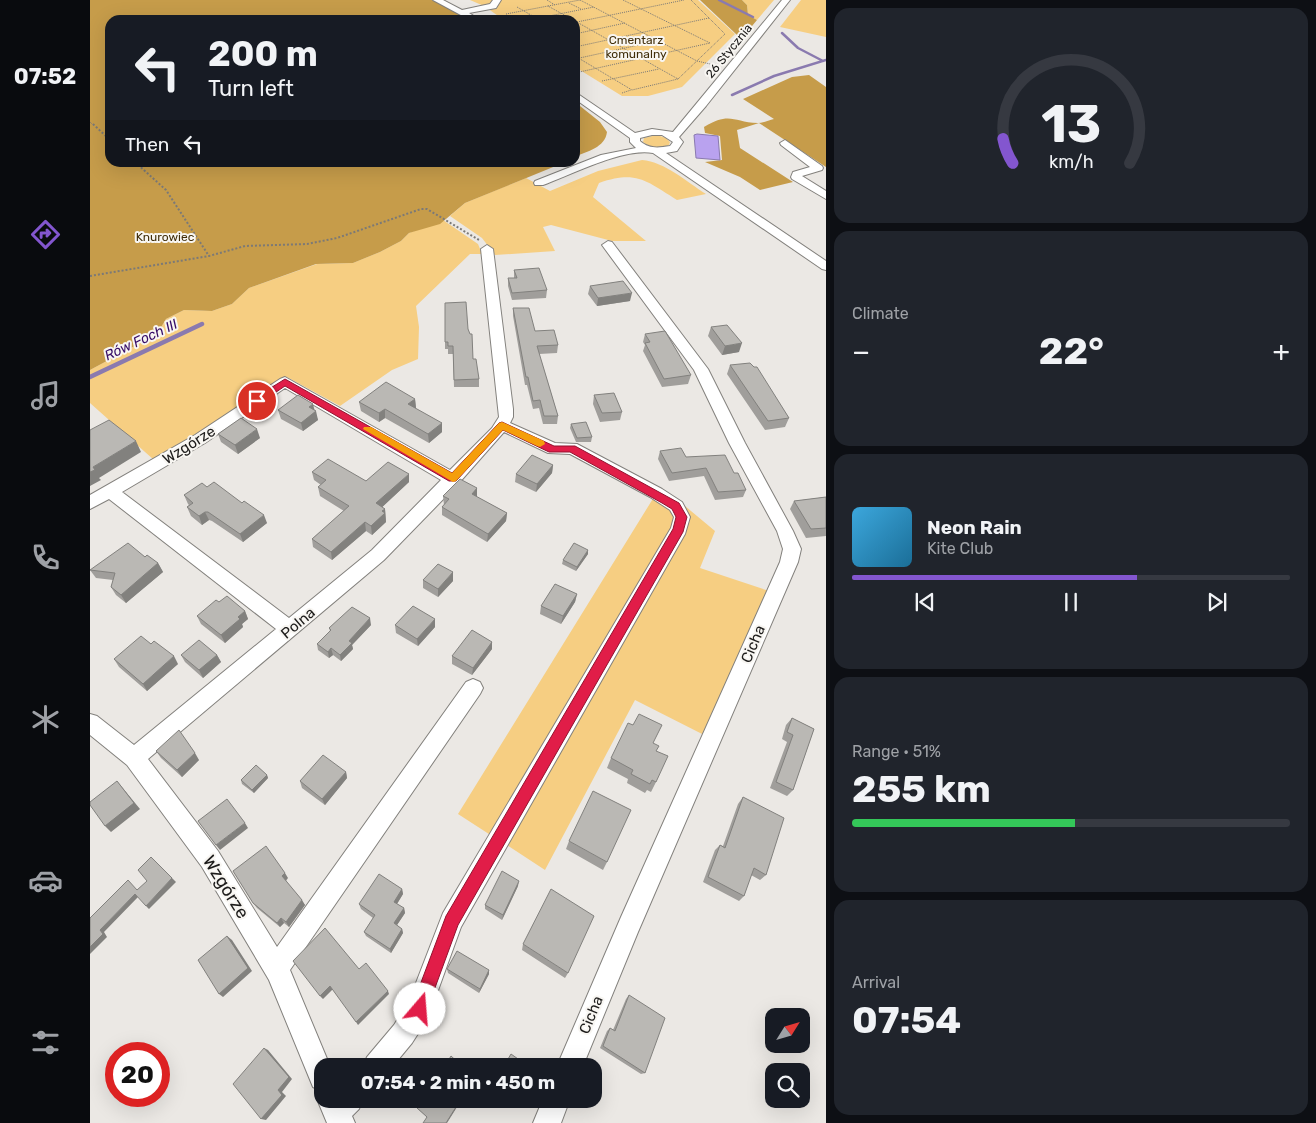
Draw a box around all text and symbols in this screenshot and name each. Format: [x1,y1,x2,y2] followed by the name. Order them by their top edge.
[703,21,755,81] street label: 26 Stycznia
[208,33,318,75] text: 200 m
[605,33,667,61] park label: Cmentarz komunalny
[125,35,190,100] icon: left
[14,63,76,90] text: 07:52
[208,75,294,102] text: Turn left
[1041,93,1101,155] text: 13
[179,130,207,158] icon: left
[125,133,169,156] text: Then
[1049,151,1093,172] text: km/h
[28,217,63,252] icon: directions
[136,230,195,244] park label: Knurowiec
[852,304,909,323] text: Climate
[102,316,180,364] water label: Rów Foch III
[1039,328,1104,374] text: 22°
[852,335,870,368] text: −
[1273,335,1290,368] text: +
[28,378,63,413] icon: music
[236,380,278,422] pin
[243,387,271,415] icon: arrive
[159,422,219,468] street label: Wzgórze
[927,516,1022,539] text: Neon Rain
[927,539,993,558] text: Kite Club
[28,540,63,575] icon: phone
[911,588,939,616] icon: previous
[1057,588,1085,616] icon: pause
[1203,588,1231,616] icon: next
[277,604,319,642] street label: Polna
[737,622,769,666] street label: Cicha
[28,702,63,737] icon: climate
[852,742,941,761] text: Range · 51%
[852,766,991,812] text: 255 km
[198,851,254,923] street label: Wzgórze
[28,863,63,898] icon: car
[852,973,900,992] text: Arrival
[393,982,445,1034] position arrow
[575,993,607,1037] street label: Cicha
[852,997,961,1043] text: 07:54
[765,1008,810,1052] north arrow
[765,1008,810,1108] map controls
[28,1025,63,1060] icon: filters
[105,1042,170,1107] speed limit sign: 20
[765,1063,810,1108] button: search
[361,1071,555,1094] text: 07:54 · 2 min · 450 m

